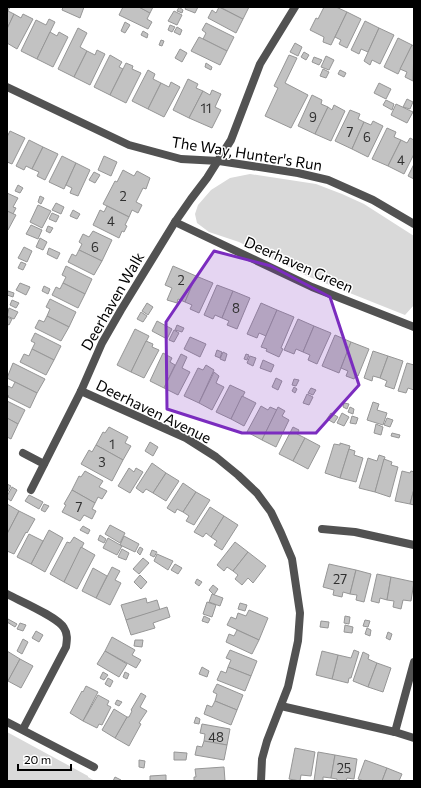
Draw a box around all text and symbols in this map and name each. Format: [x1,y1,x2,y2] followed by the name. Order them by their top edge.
[200,100,212,116] house number: 11
[309,109,317,125] house number: 9
[347,124,354,140] house number: 7
[363,129,371,145] house number: 6
[170,132,324,174] street label: The Way, Hunter's Run
[397,152,405,168] house number: 4
[119,188,127,204] house number: 2
[107,213,115,229] house number: 4
[242,232,356,296] street label: Deerhaven Green
[91,239,99,255] house number: 6
[77,249,147,353] street label: Deerhaven Walk
[177,272,185,288] house number: 2
[232,300,240,316] house number: 8
[93,375,215,447] street label: Deerhaven Avenue
[109,436,115,452] house number: 1
[98,454,106,470] house number: 3
[76,499,83,515] house number: 7
[333,571,347,587] house number: 27
[208,729,224,745] house number: 48
[18,746,71,772] scale bar
[24,752,51,766] text: 20 m
[337,760,351,776] house number: 25

